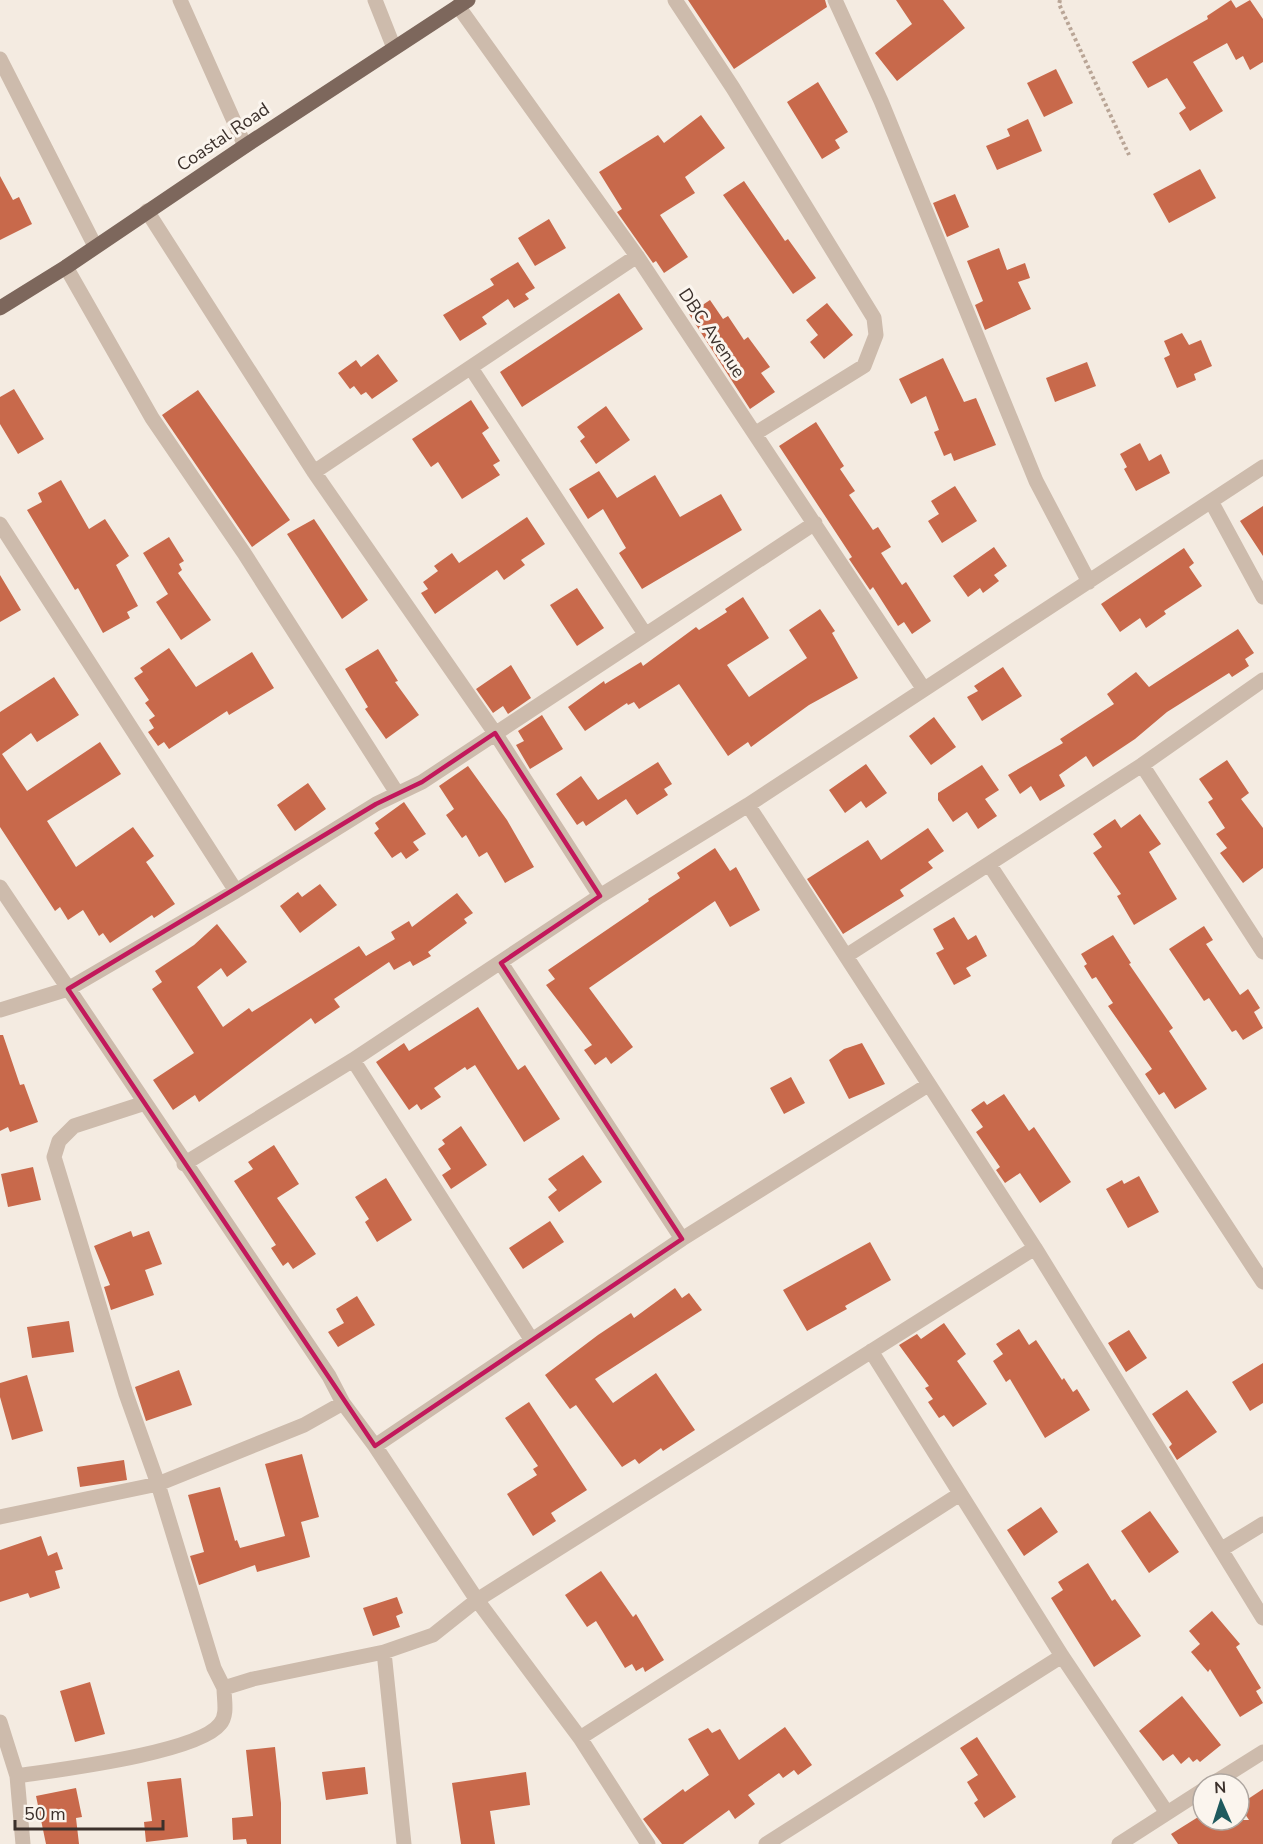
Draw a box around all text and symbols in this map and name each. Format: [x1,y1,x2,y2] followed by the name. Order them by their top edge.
[172,97,274,177] street label: Coastal Road
[673,283,751,383] street label: DBC Avenue
[1191,1772,1251,1832] north arrow
[1214,1777,1227,1799] text: N
[15,1793,164,1831] scale bar
[24,1802,66,1826] text: 50 m

